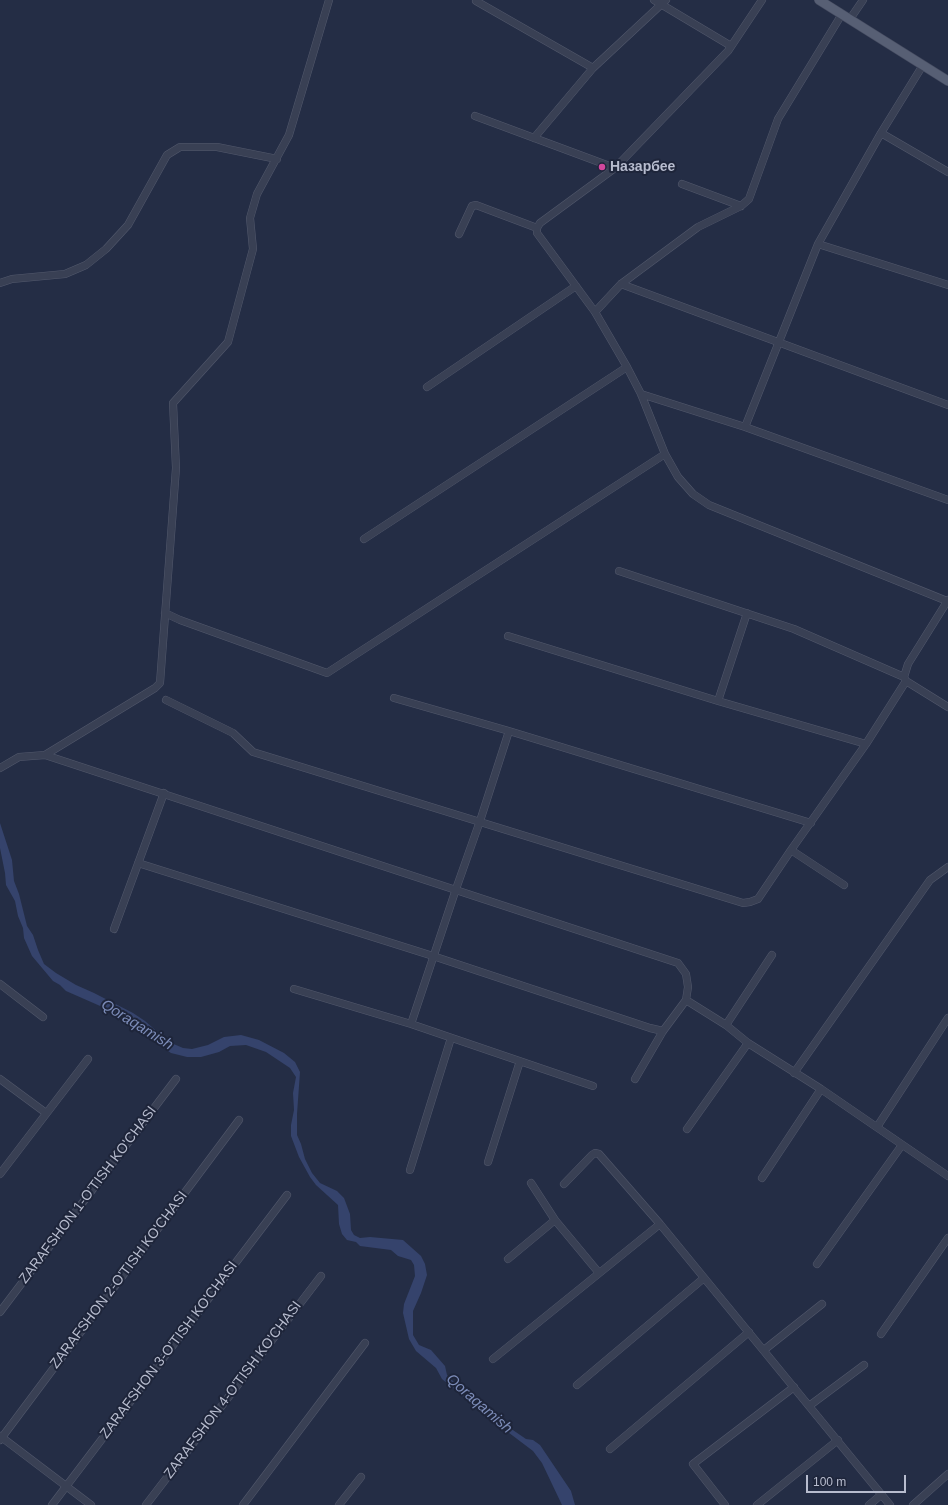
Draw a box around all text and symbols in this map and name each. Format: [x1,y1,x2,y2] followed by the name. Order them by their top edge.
[610,159,675,175] place label: Назарбее
[597,162,607,172] marker: Назарбее
[98,996,176,1054] water label: Qoraqamish
[16,1103,160,1287] street label: ZARAFSHON 1-O'TISH KO'CHASI
[47,1188,191,1372] street label: ZARAFSHON 2-O'TISH KO'CHASI
[97,1258,241,1442] street label: ZARAFSHON 3-O'TISH KO'CHASI
[161,1298,305,1482] street label: ZARAFSHON 4-O'TISH KO'CHASI
[442,1370,516,1438] water label: Qoraqamish
[808,1467,908,1493] scale bar
[813,1475,846,1489] text: 100 m

